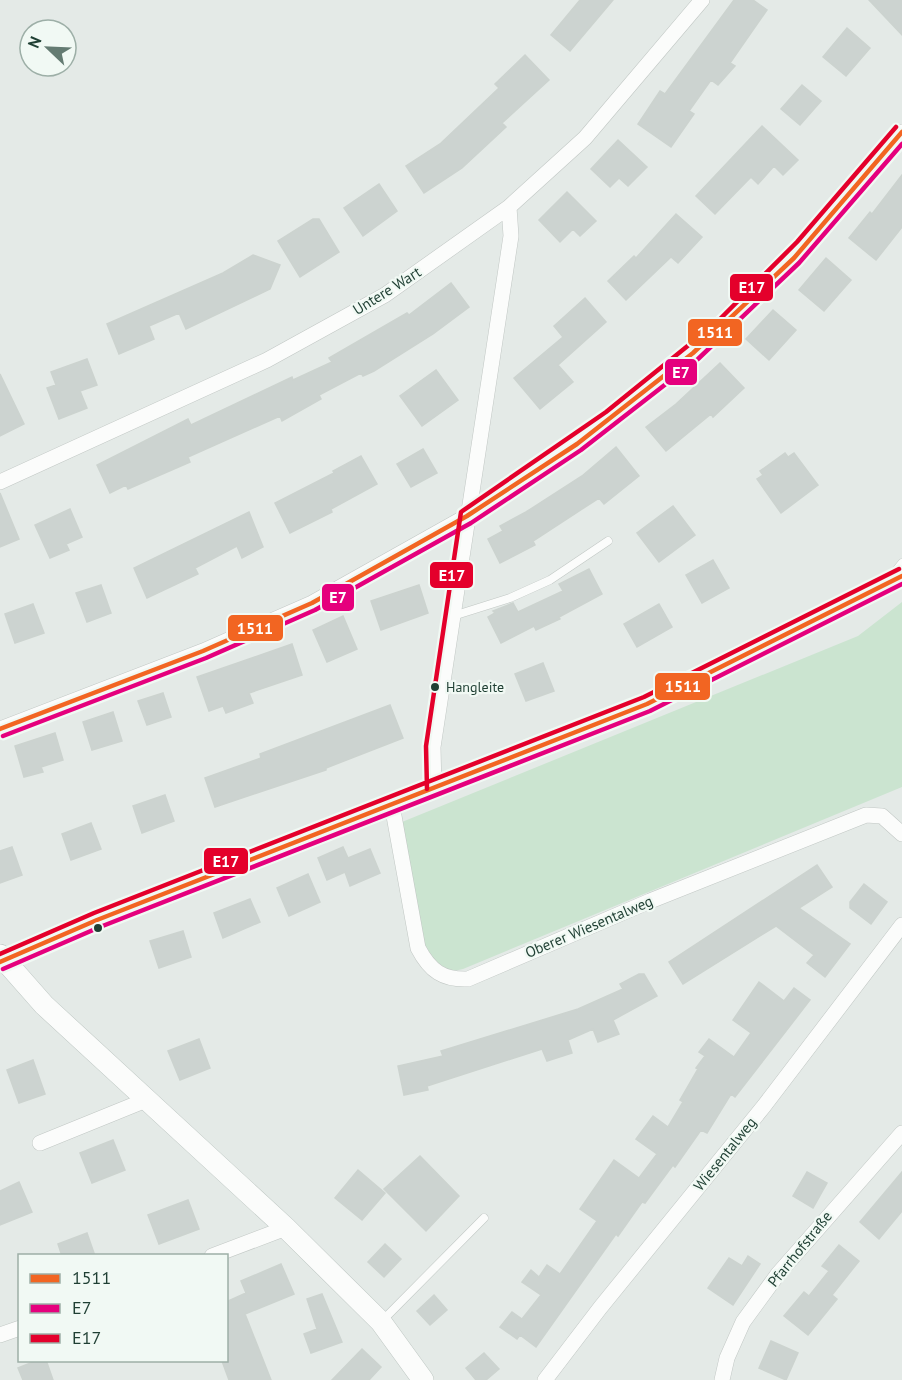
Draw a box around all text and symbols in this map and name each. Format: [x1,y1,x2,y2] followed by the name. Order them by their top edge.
[18,18,78,78] north arrow
[23,33,45,51] text: N
[349,262,424,319] street label: Untere Wart
[729,273,774,302] line badge: E17
[739,277,765,297] text: E17
[687,318,743,347] line badge: 1511
[697,322,733,342] text: 1511
[664,358,698,386] line badge: E7
[672,362,690,382] text: E7
[429,561,474,589] line badge: E17
[439,565,465,585] text: E17
[321,583,355,612] line badge: E7
[329,587,347,607] text: E7
[227,614,284,642] line badge: 1511
[237,618,273,638] text: 1511
[654,672,711,701] line badge: 1511
[665,676,701,696] text: 1511
[446,678,504,696] place label: Hangleite
[429,681,441,693] marker: Hangleite
[203,847,249,875] line badge: E17
[213,851,239,871] text: E17
[522,891,656,962] street label: Oberer Wiesentalweg
[92,922,104,934] unlabelled marker
[689,1113,760,1194] street label: Wiesentalweg
[763,1207,836,1290] street label: Pfarrhofstraße
[18,1254,228,1362] legend
[72,1266,111,1289] text: 1511
[72,1296,91,1319] text: E7
[72,1326,101,1349] text: E17

